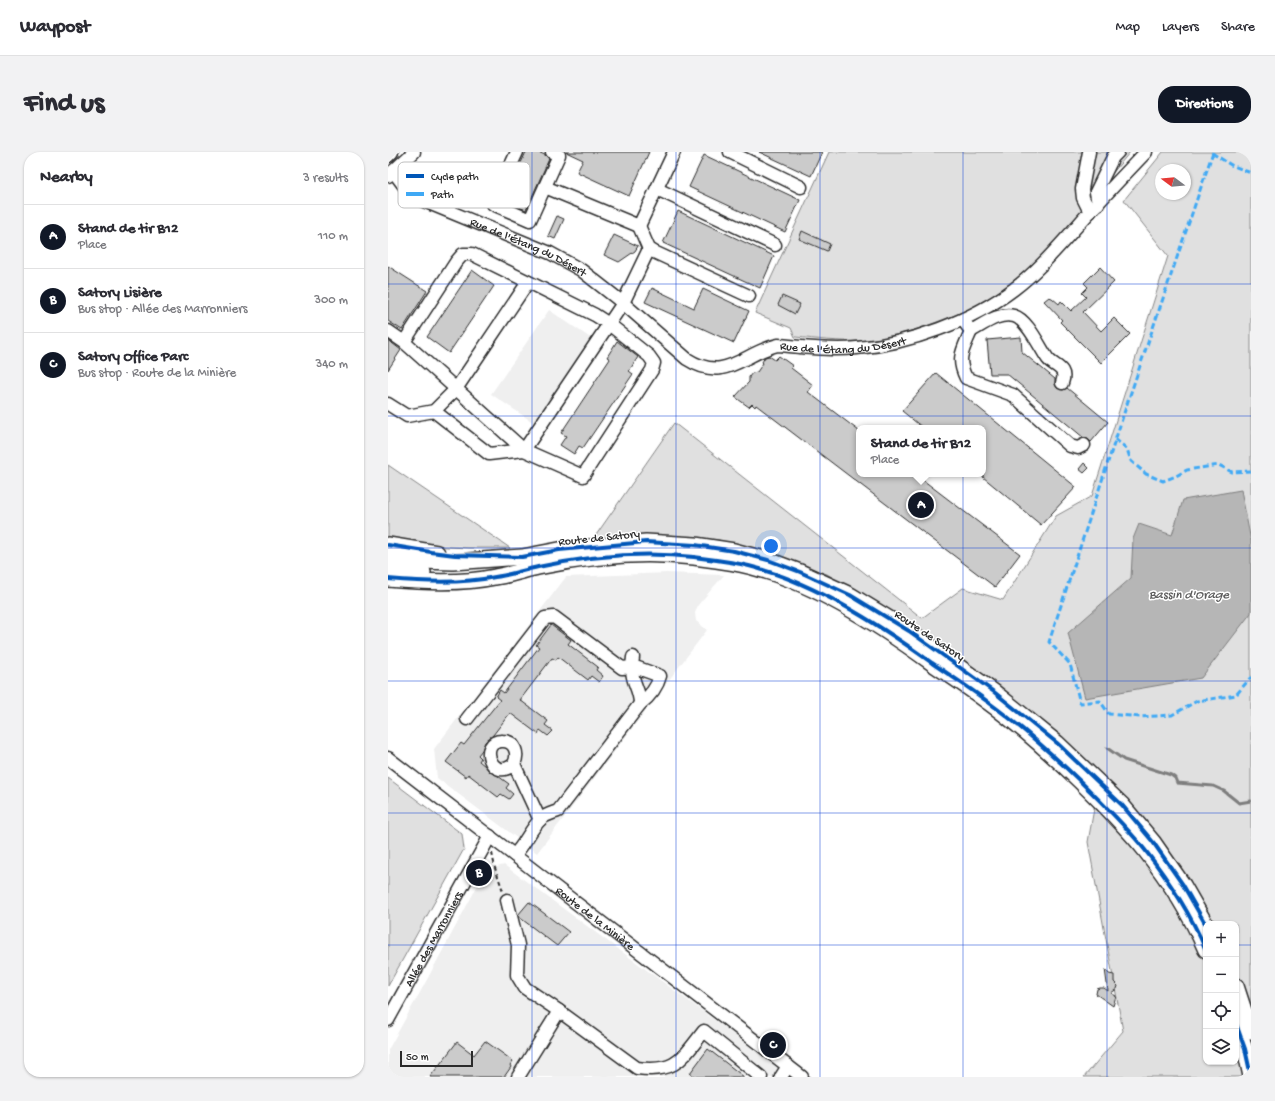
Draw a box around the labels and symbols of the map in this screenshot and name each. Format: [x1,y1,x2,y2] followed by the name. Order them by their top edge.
[398,162,530,208] legend
[1155,164,1191,200] north arrow
[431,172,479,184] text: Cycle path
[430,190,454,202] text: Path
[468,216,589,281] street label: Rue de l'Étang du Désert
[779,335,909,358] street label: Rue de l'Étang du Désert
[908,490,934,520] pin: A
[558,528,641,550] street label: Route de Satory
[761,536,781,556] your location
[1149,588,1230,603] water label: Bassin d'Orage
[891,608,967,665] street label: Route de Satory
[466,858,492,888] pin: B
[552,885,637,955] street label: Route de la Minière
[403,889,467,990] street label: Allée des Marronniers
[760,1030,786,1060] pin: C
[400,1049,473,1068] scale bar

